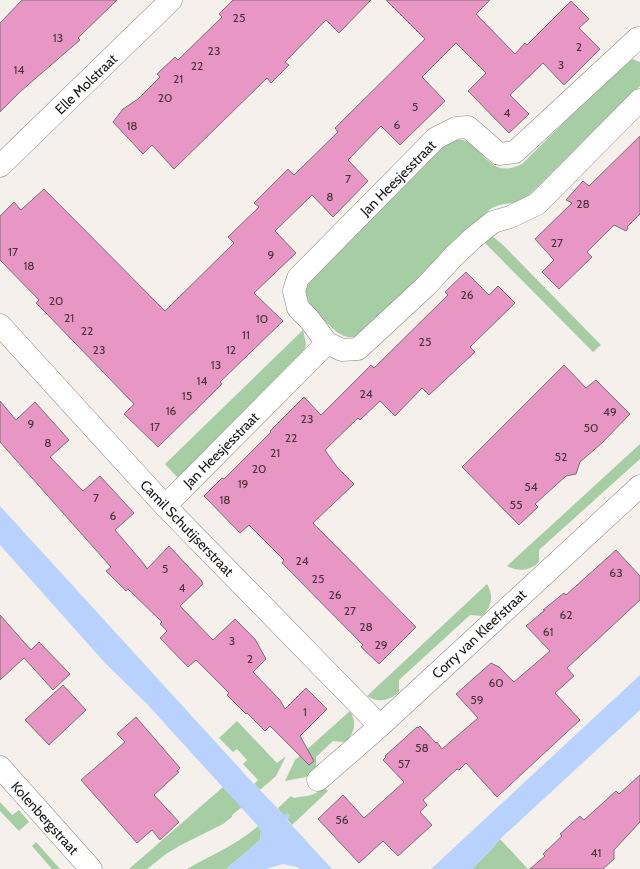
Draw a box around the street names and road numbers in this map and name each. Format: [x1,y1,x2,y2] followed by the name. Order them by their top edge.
[51,50,121,118] street label: Elle Molstraat
[356,136,440,220] street label: Jan Heesjesstraat
[179,408,263,492] street label: Jan Heesjesstraat
[136,476,238,580] street label: Camil Schutijserstraat
[428,585,530,682] street label: Corry van Kleefstraat
[7,778,83,859] street label: Kolenbergstraat

